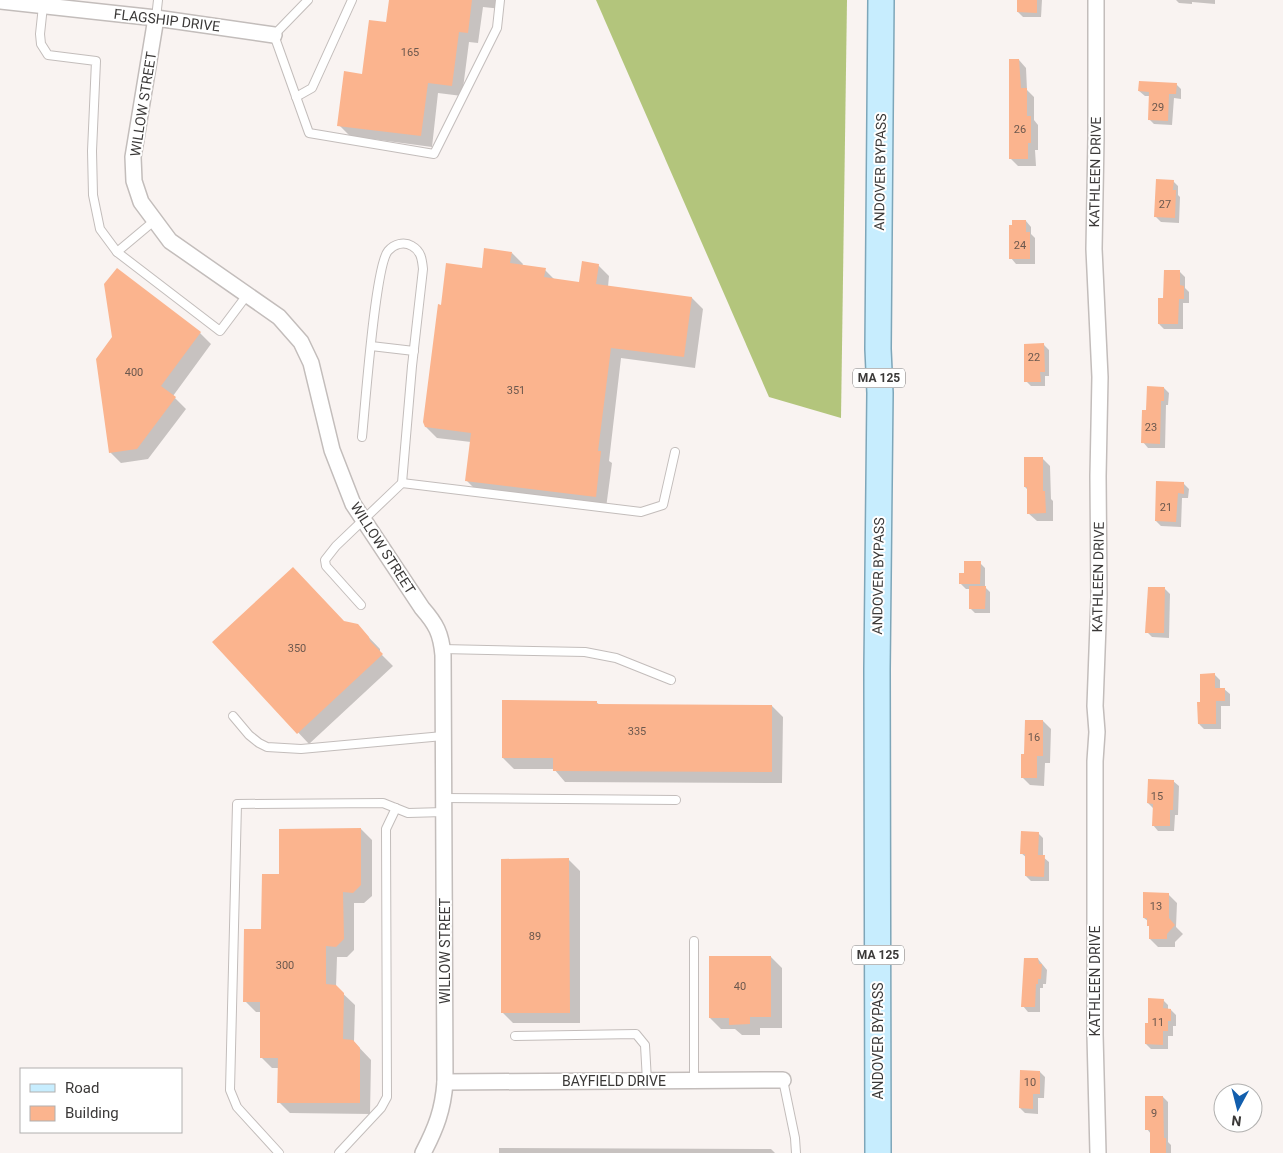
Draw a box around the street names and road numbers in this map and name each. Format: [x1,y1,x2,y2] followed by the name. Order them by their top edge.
[113,6,221,34] street label: FLAGSHIP DRIVE
[127,50,159,158] street label: WILLOW STREET
[871,113,889,231] street label: ANDOVER BYPASS
[1086,116,1104,228] street label: KATHLEEN DRIVE
[853,368,905,388] road number: MA 125
[347,499,419,597] street label: WILLOW STREET
[869,517,887,635] street label: ANDOVER BYPASS
[1089,521,1107,633] street label: KATHLEEN DRIVE
[437,897,453,1004] street label: WILLOW STREET
[1087,926,1103,1036] street label: KATHLEEN DRIVE
[852,946,904,964] road number: MA 125
[870,982,886,1100] street label: ANDOVER BYPASS
[562,1073,666,1089] street label: BAYFIELD DRIVE

